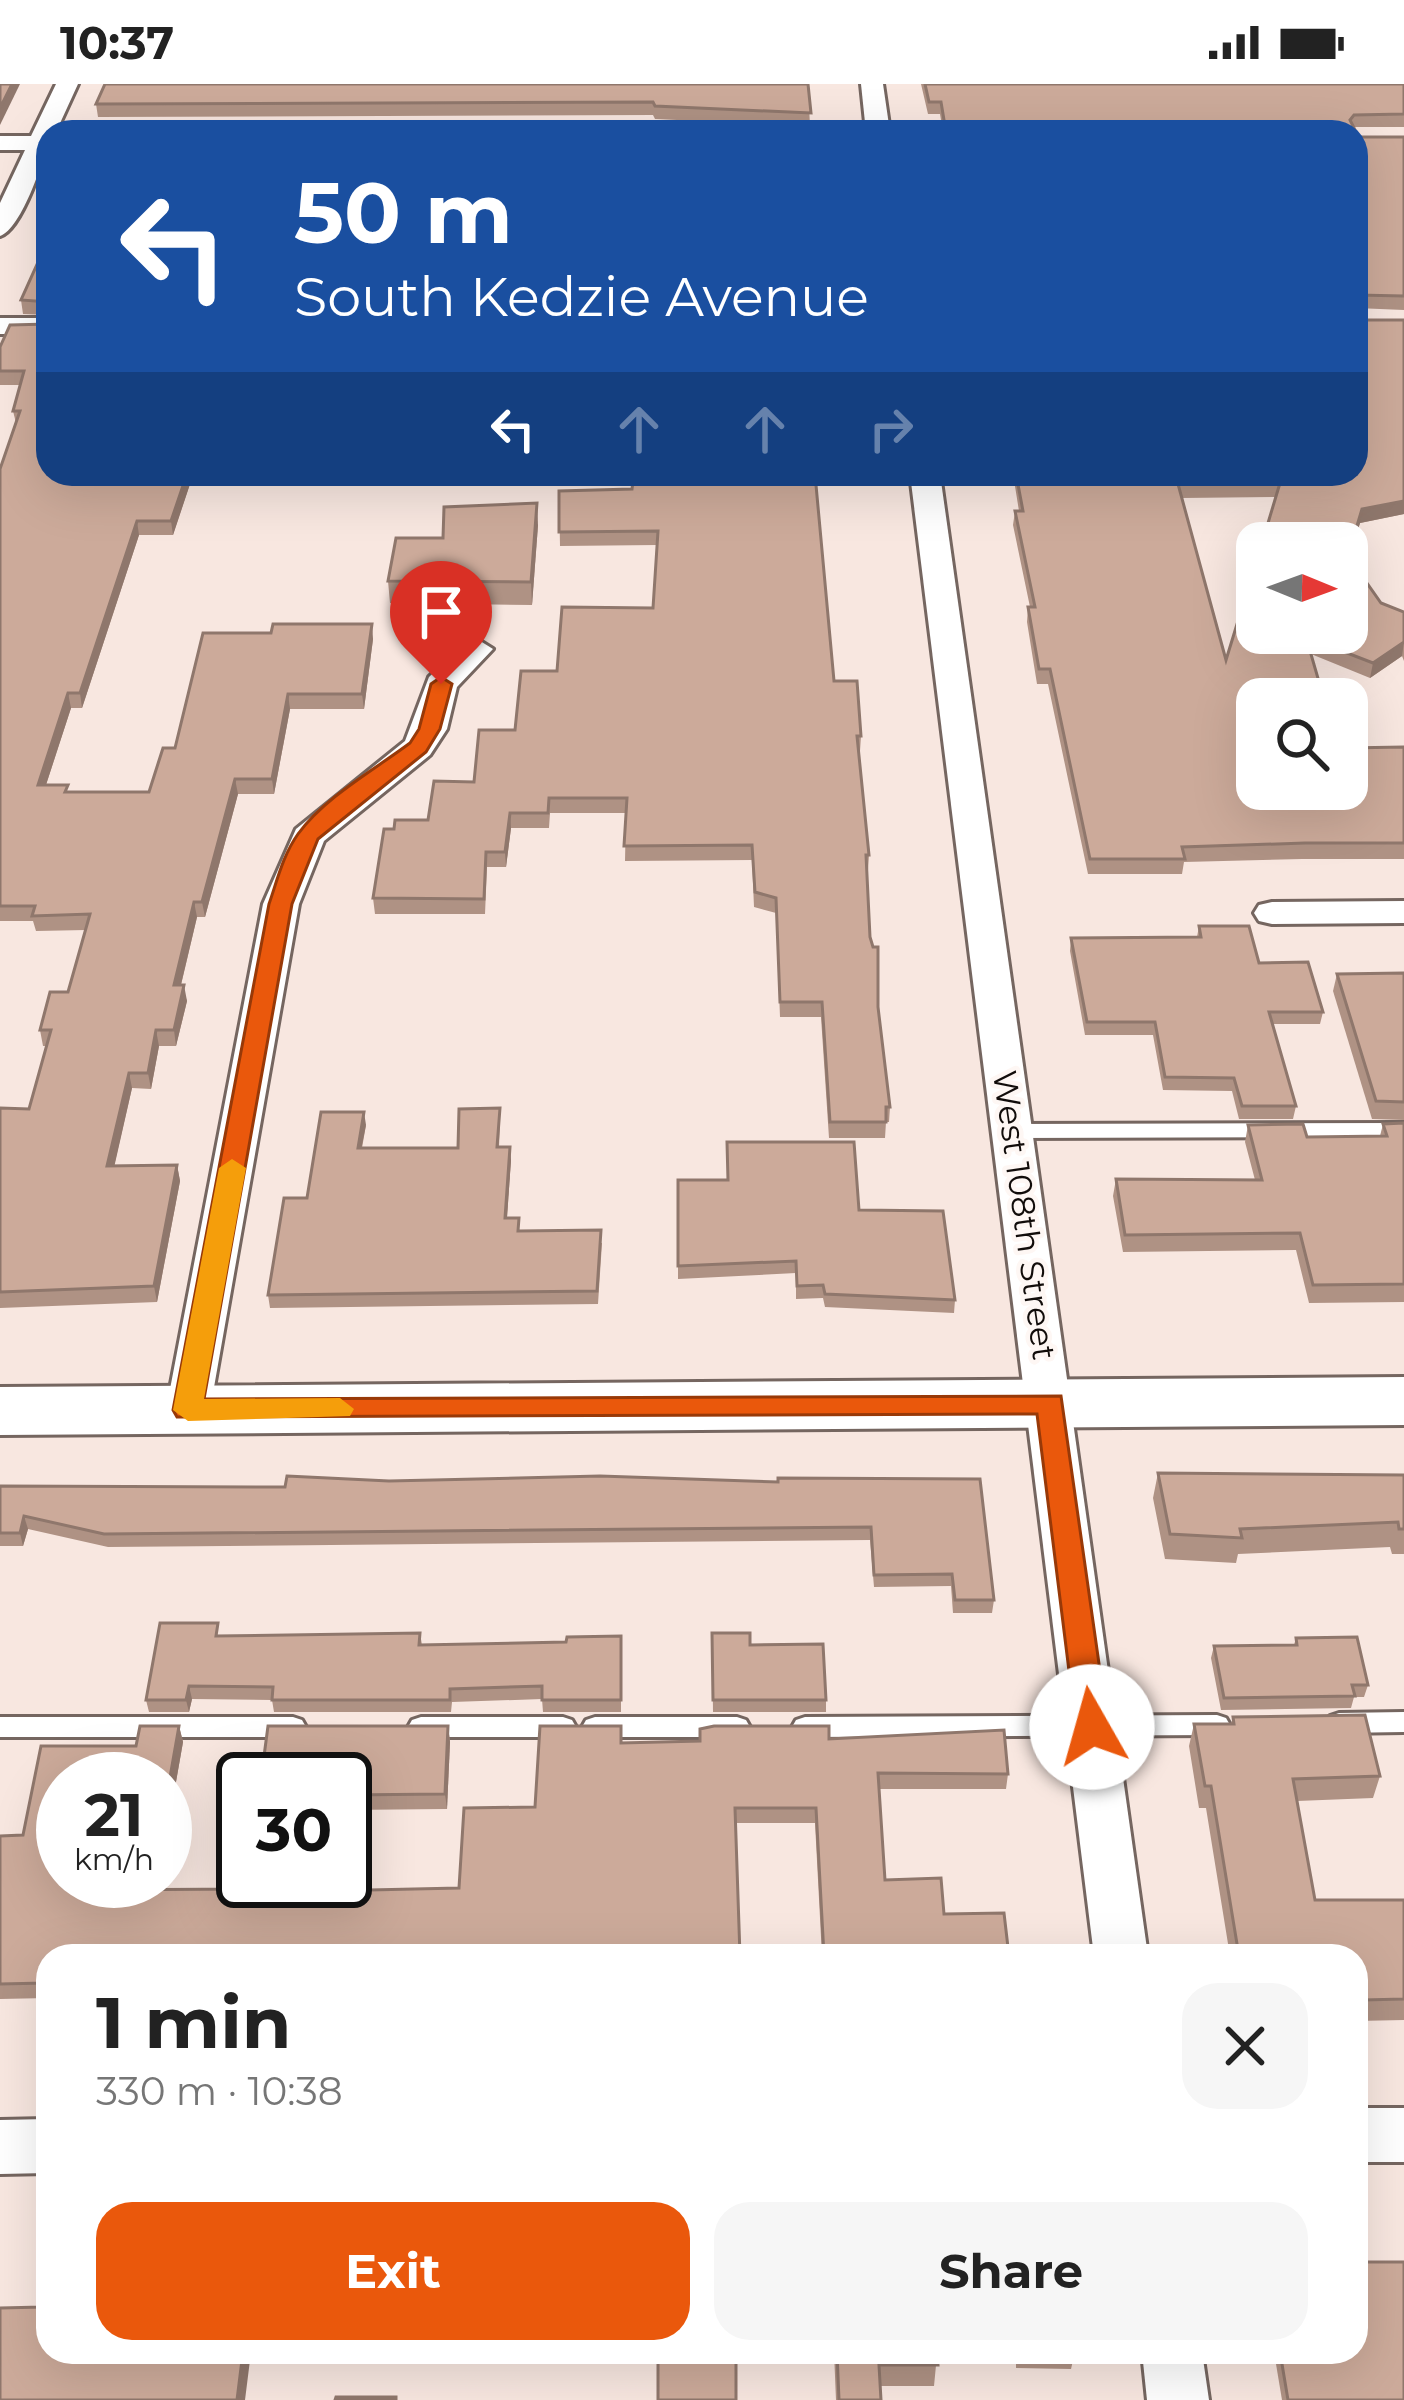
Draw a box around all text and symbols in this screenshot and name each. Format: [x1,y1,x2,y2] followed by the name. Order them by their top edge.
[60,15,174,70] text: 10:37
[294,162,513,264] text: 50 m
[96,168,252,324] icon: left
[294,264,869,330] text: South Kedzie Avenue
[480,396,546,462] icon: left
[606,396,672,462] icon: ahead
[732,396,798,462] icon: ahead
[858,396,924,462] icon: right
[1236,522,1368,654] north arrow
[1236,522,1368,810] map controls
[390,561,492,684] pin
[408,579,474,645] icon: arrive
[1236,678,1368,810] button: search
[985,1068,1065,1362] street label: West 108th Street
[1029,1664,1155,1790] position arrow
[216,1752,372,1908] speed limit sign: 30
[85,1778,143,1851] text: 21
[74,1841,154,1878] text: km/h
[96,1978,292,2066] text: 1 min
[1182,1983,1308,2109] button: close
[96,2067,343,2115] text: 330 m · 10:38
[96,2202,690,2340] button: Exit
[714,2202,1308,2340] button: Share

